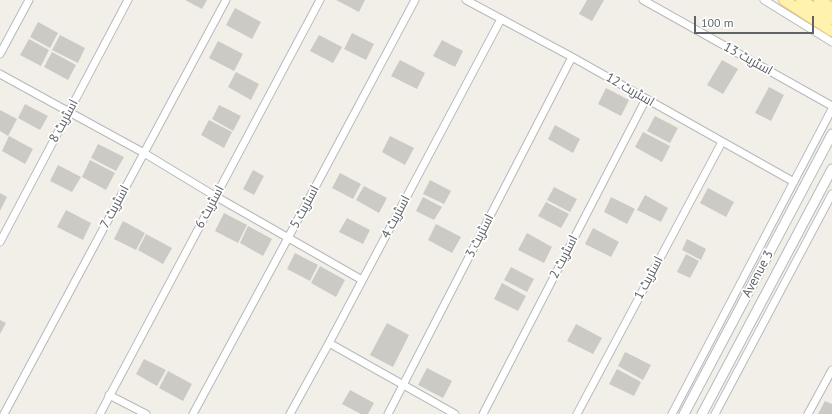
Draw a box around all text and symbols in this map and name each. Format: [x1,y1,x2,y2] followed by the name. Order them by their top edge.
[696,8,816,34] scale bar
[701,15,734,30] text: 100 m
[721,39,775,79] street label: اسٹریٹ 13
[603,70,657,110] street label: اسٹریٹ 12
[46,97,82,145] street label: اسٹریٹ 8
[97,183,133,231] street label: اسٹریٹ 7
[192,183,228,231] street label: اسٹریٹ 6
[287,183,323,231] street label: اسٹریٹ 5
[378,193,414,241] street label: اسٹریٹ 4
[462,212,498,260] street label: اسٹریٹ 3
[546,233,582,281] street label: اسٹریٹ 2
[739,248,777,300] street label: Avenue 3
[631,254,667,302] street label: اسٹریٹ 1

